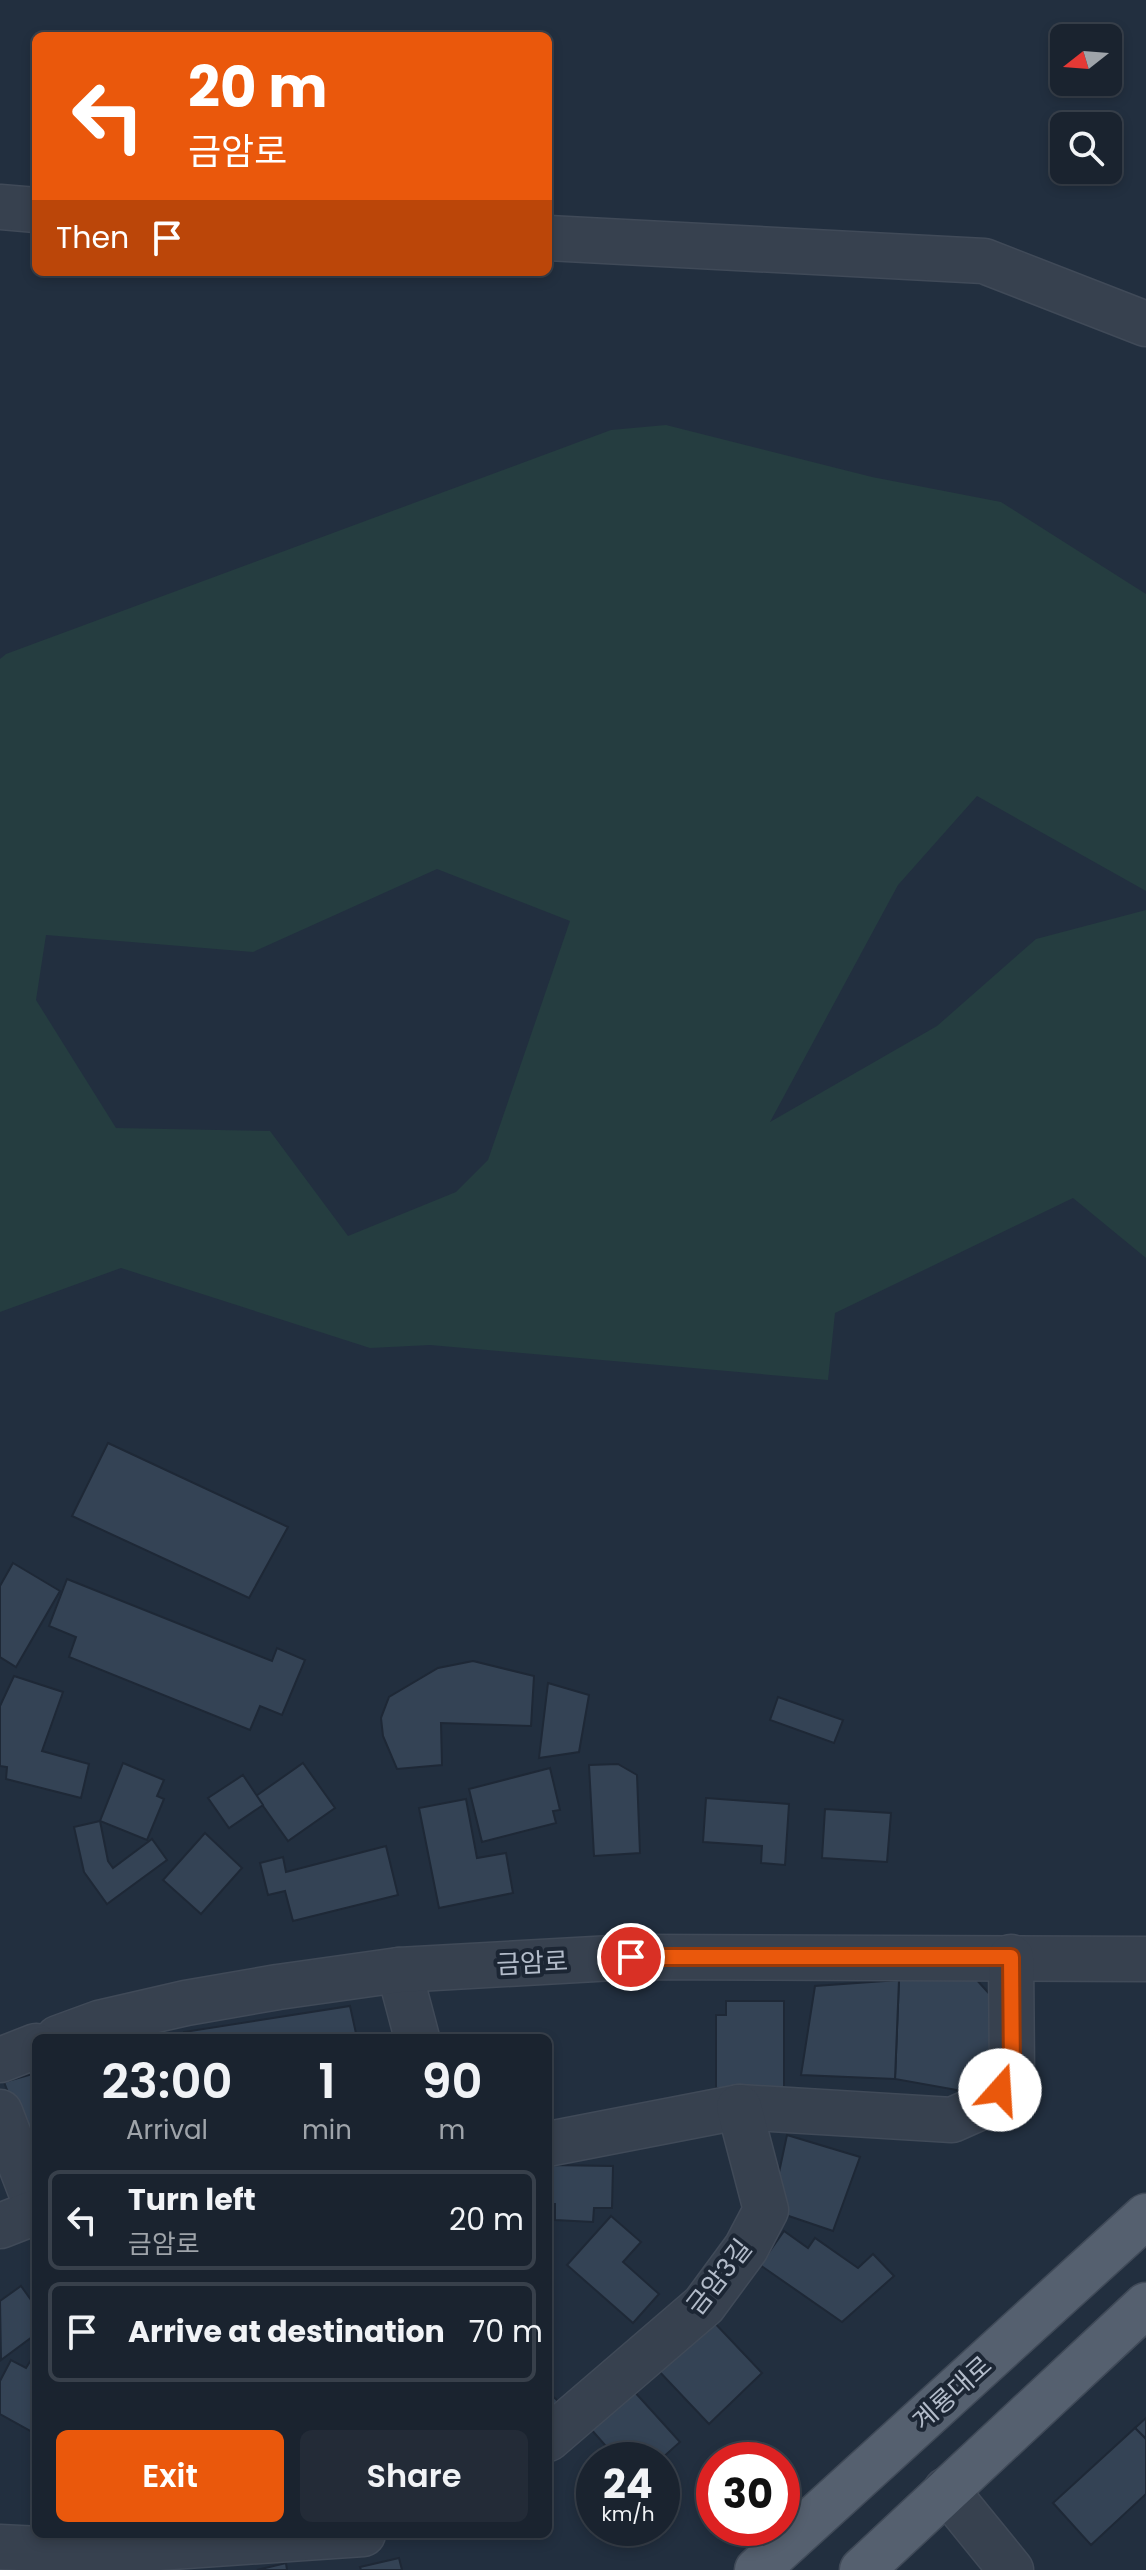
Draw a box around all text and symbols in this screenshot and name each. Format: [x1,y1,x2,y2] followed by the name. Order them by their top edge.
[1050,24,1122,96] north arrow
[1050,24,1122,184] map controls
[188,48,328,127] text: 20 m
[56,64,160,168] icon: left
[1050,112,1122,184] button: search
[188,126,287,177] text: 금암로
[56,216,129,259] text: Then
[145,216,189,260] icon: arrive
[597,1923,665,1991] pin
[609,1935,653,1979] icon: arrive
[495,1943,569,1983] street label: 금암로
[102,2048,232,2115] text: 23:00
[318,2048,336,2115] text: 1
[421,2048,482,2115] text: 90
[958,2048,1042,2132] position arrow
[126,2112,208,2148] text: Arrival
[302,2112,352,2148] text: min
[439,2112,465,2148] text: m
[128,2178,256,2221] text: Turn left
[60,2198,104,2242] icon: left
[449,2198,524,2241] text: 20 m
[128,2226,200,2262] text: 금암로
[678,2232,760,2322] street label: 금암3길
[60,2310,104,2354] icon: arrive
[128,2310,445,2353] text: Arrive at destination
[469,2310,543,2353] text: 70 m
[904,2348,1000,2438] street label: 계룡대로
[56,2430,284,2522] button: Exit
[300,2430,528,2522] button: Share
[696,2442,800,2546] speed limit sign: 30
[603,2456,653,2512] text: 24
[601,2500,655,2528] text: km/h

